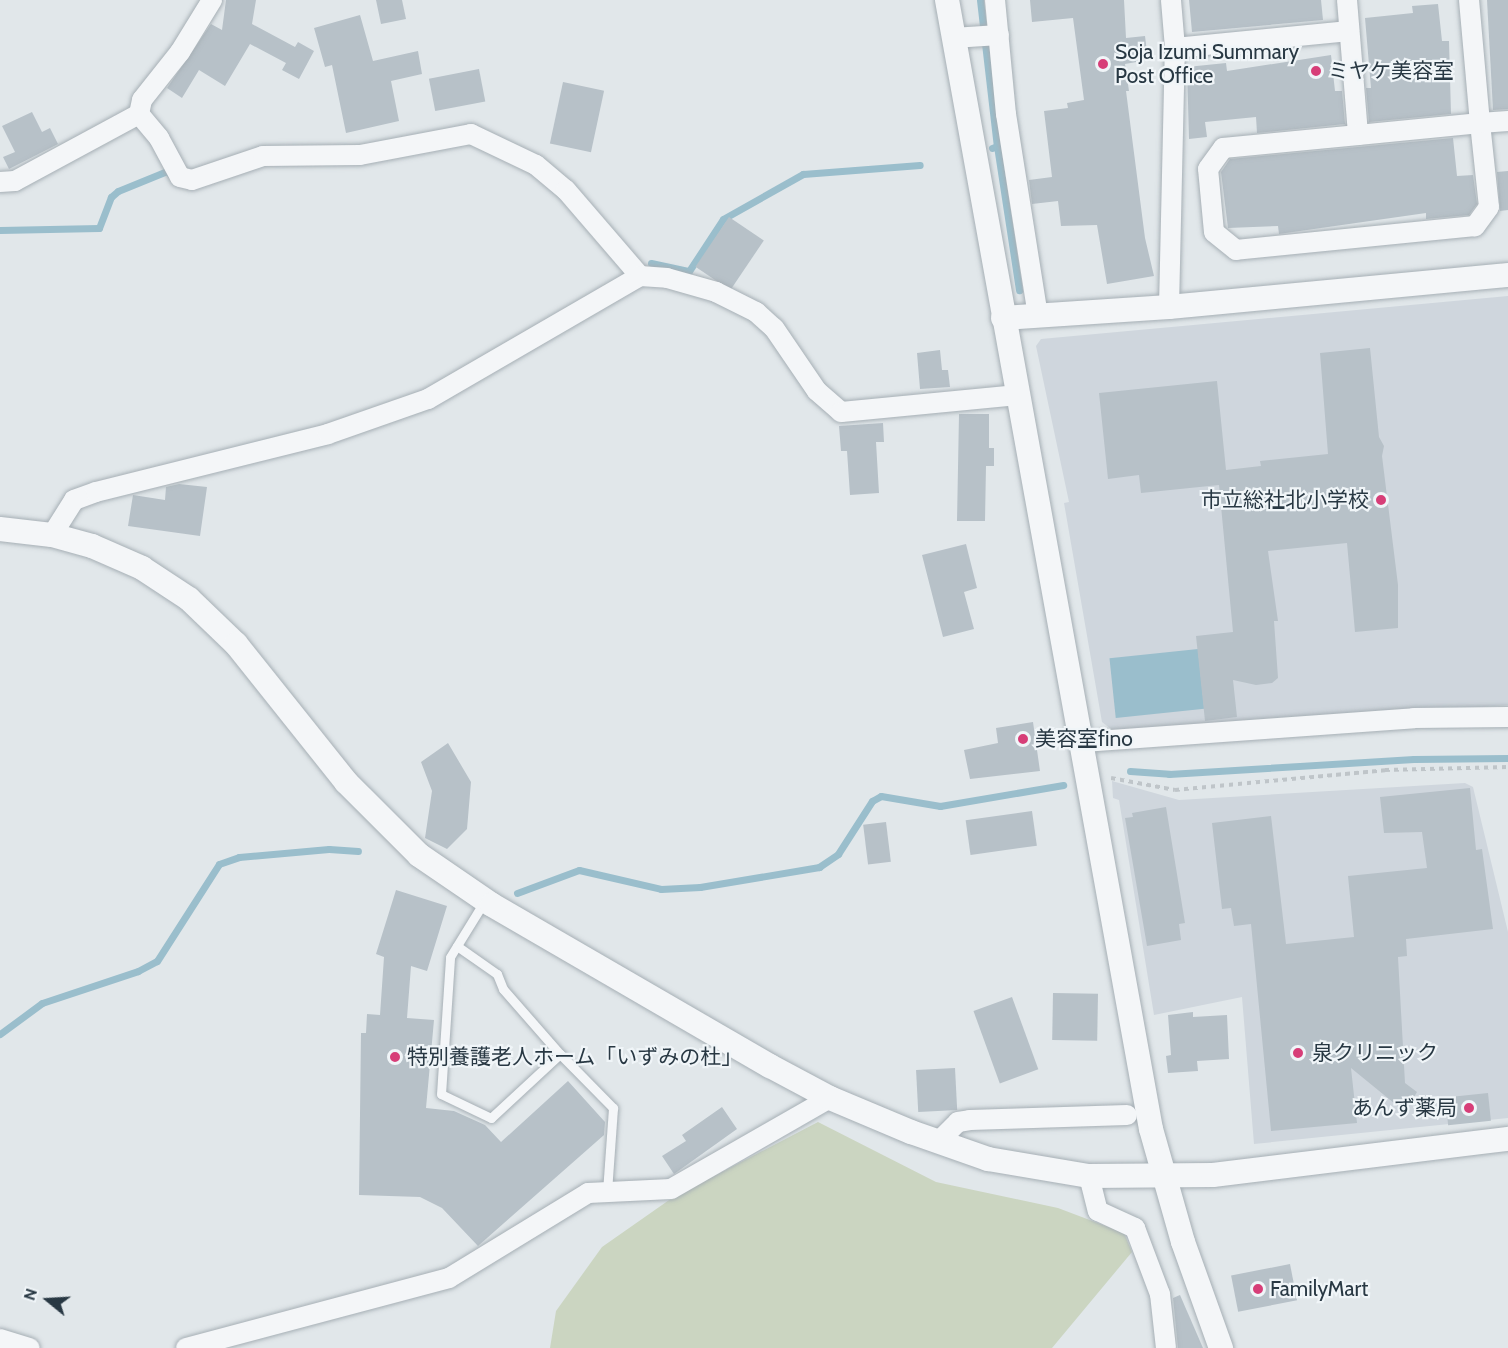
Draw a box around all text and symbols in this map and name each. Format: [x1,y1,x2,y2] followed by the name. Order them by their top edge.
[1115,39,1299,89] place label: Soja Izumi Summary Post Office
[1096,57,1110,71] marker: Soja Izumi Summary Post Office
[1328,58,1454,84] place label: ミヤケ美容室
[1309,64,1323,78] marker: ミヤケ美容室
[1201,487,1369,513] place label: 市立総社北小学校
[1374,493,1388,507] marker: 市立総社北小学校
[1035,726,1133,752] place label: 美容室fino
[1016,732,1030,746] marker: 美容室fino
[1312,1040,1438,1066] place label: 泉クリニック
[407,1044,743,1070] place label: 特別養護老人ホーム「いずみの杜」
[1289,1044,1307,1062] marker: 泉クリニック
[388,1050,402,1064] marker: 特別養護老人ホーム「いずみの杜」
[1352,1095,1457,1121] place label: あんず薬局
[1462,1101,1476,1115] marker: あんず薬局
[18,1270,78,1330] north arrow
[1270,1276,1368,1302] place label: FamilyMart
[1251,1282,1265,1296] marker: FamilyMart
[20,1286,41,1303] text: N

